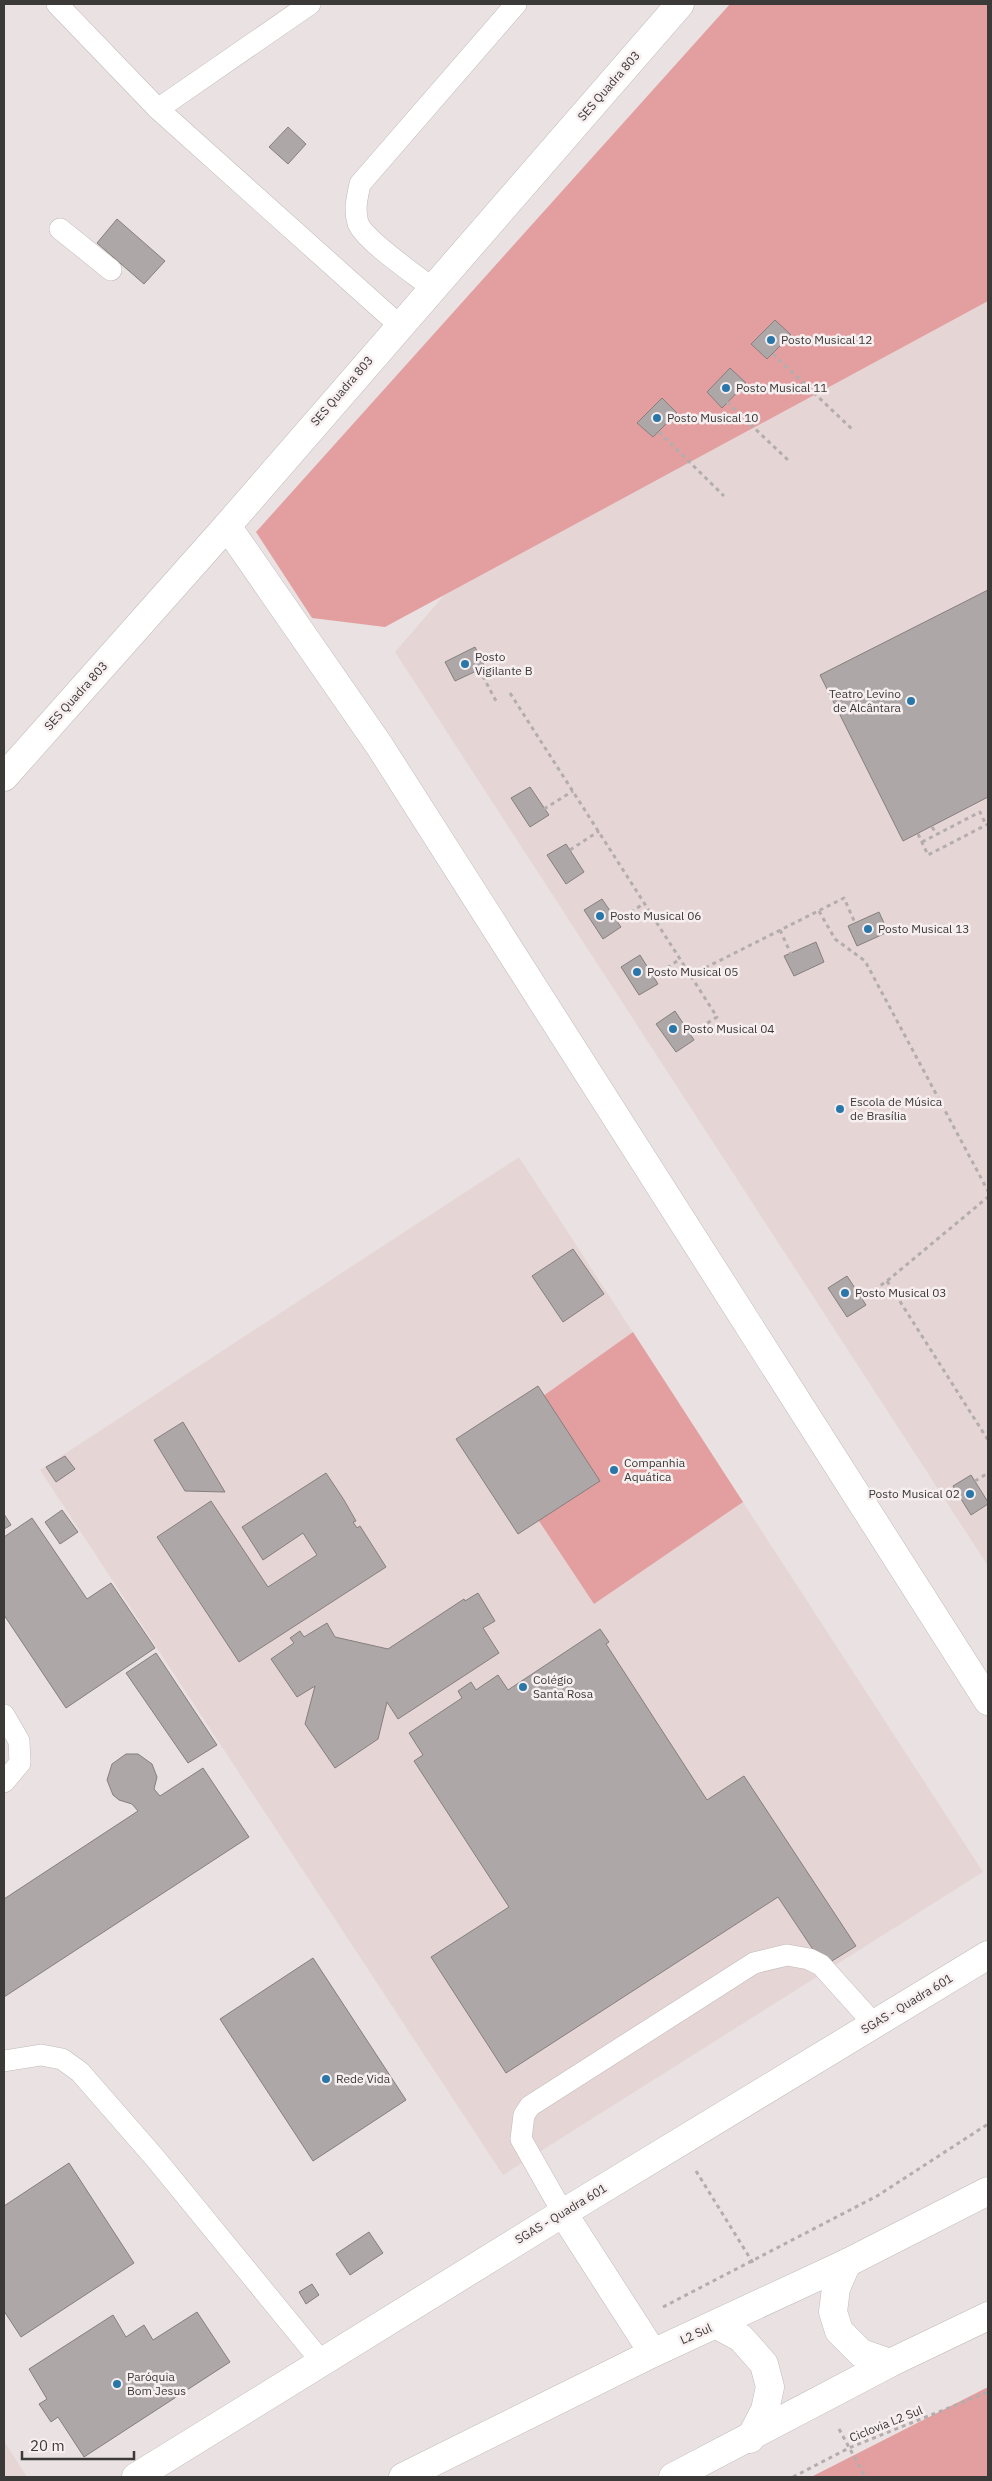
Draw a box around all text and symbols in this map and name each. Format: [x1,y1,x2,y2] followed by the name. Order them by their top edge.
[574,48,643,124] street label: SES Quadra 803
[781,332,873,347] place label: Posto Musical 12
[765,334,777,346] marker: Posto Musical 12
[307,353,376,429] street label: SES Quadra 803
[736,380,828,395] place label: Posto Musical 11
[720,382,732,394] marker: Posto Musical 11
[667,410,759,425] place label: Posto Musical 10
[651,412,663,424] marker: Posto Musical 10
[475,649,533,678] place label: Posto Vigilante B
[41,658,111,733] street label: SES Quadra 803
[459,658,471,670] marker: Posto Vigilante B
[829,686,902,715] place label: Teatro Levino de Alcântara
[905,695,917,707] marker: Teatro Levino de Alcântara
[610,908,702,923] place label: Posto Musical 06
[594,910,606,922] marker: Posto Musical 06
[878,921,970,936] place label: Posto Musical 13
[862,923,874,935] marker: Posto Musical 13
[647,964,739,979] place label: Posto Musical 05
[631,966,643,978] marker: Posto Musical 05
[683,1021,775,1036] place label: Posto Musical 04
[667,1023,679,1035] marker: Posto Musical 04
[850,1094,943,1123] place label: Escola de Música de Brasília
[834,1103,846,1115] marker: Escola de Música de Brasília
[855,1285,947,1300] place label: Posto Musical 03
[839,1287,851,1299] marker: Posto Musical 03
[624,1455,686,1484] place label: Companhia Aquática
[608,1464,620,1476] marker: Companhia Aquática
[868,1486,960,1501] place label: Posto Musical 02
[964,1488,976,1500] marker: Posto Musical 02
[533,1672,594,1701] place label: Colégio Santa Rosa
[517,1681,529,1693] marker: Colégio Santa Rosa
[858,1970,955,2037] street label: SGAS - Quadra 601
[336,2071,391,2086] place label: Rede Vida
[320,2073,332,2085] marker: Rede Vida
[512,2180,609,2247] street label: SGAS - Quadra 601
[678,2320,714,2347] street label: L2 Sul
[127,2369,186,2398] place label: Paróquia Bom Jesus
[111,2378,123,2390] marker: Paróquia Bom Jesus
[847,2402,925,2445] street label: Ciclovia L2 Sul
[22,2428,135,2460] scale bar
[30,2436,65,2455] text: 20 m

